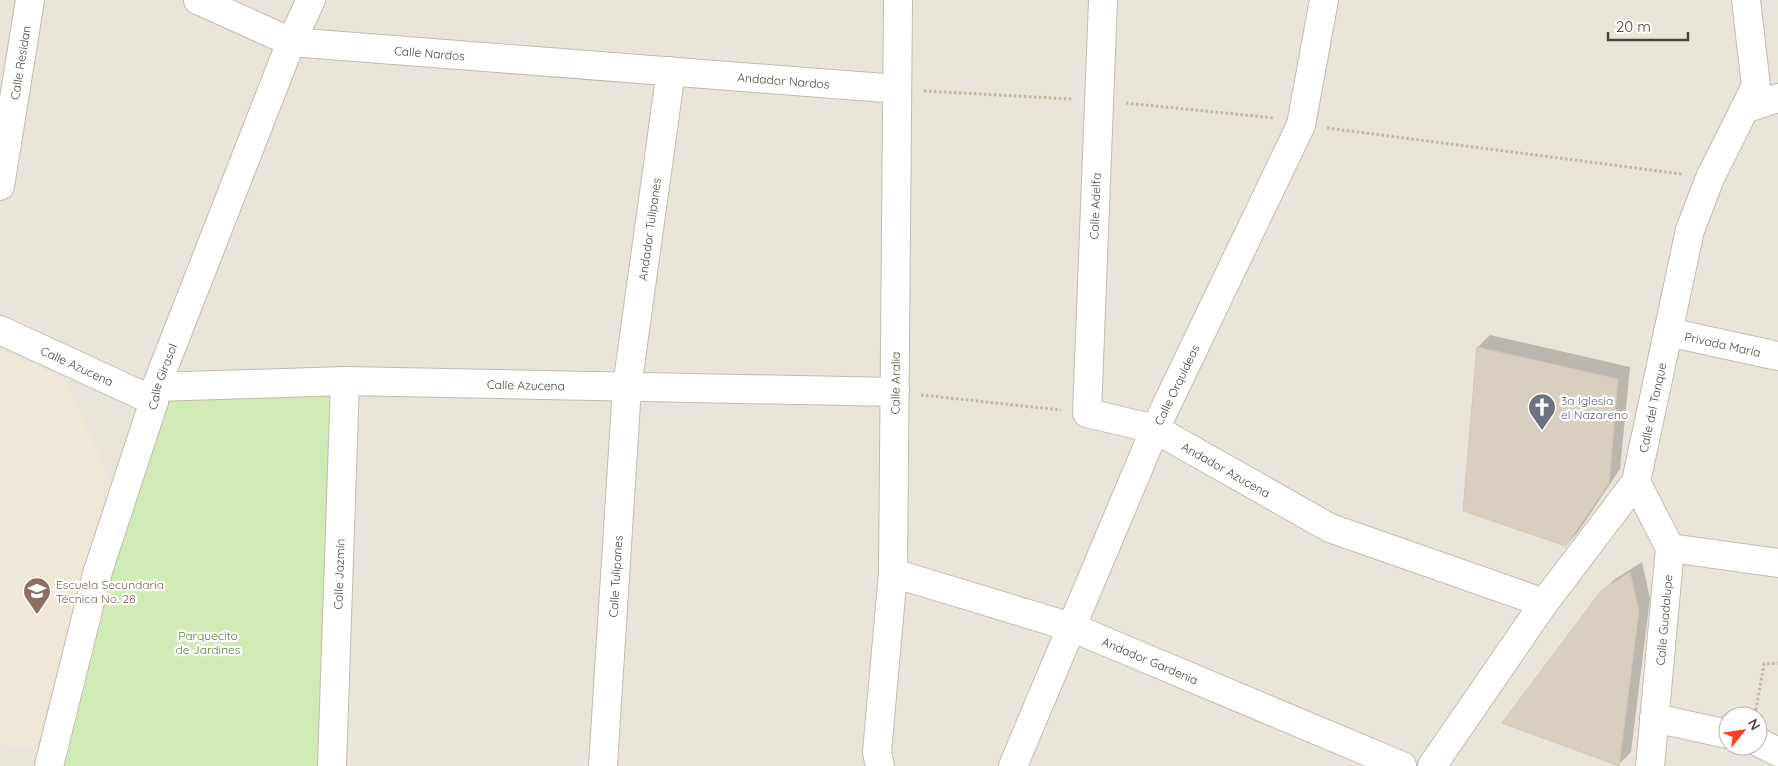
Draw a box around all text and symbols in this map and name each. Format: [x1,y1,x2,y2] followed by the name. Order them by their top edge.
[1608,10,1688,42] scale bar
[1616,17,1651,36] text: 20 m
[7,24,33,101] street label: Calle Residan
[393,43,466,63] street label: Calle Nardos
[737,69,830,91] street label: Andador Nardos
[1086,172,1104,240] street label: Calle Adelfa
[634,177,664,282] street label: Andador Tulipanes
[1683,328,1762,360] street label: Privada María
[144,341,180,411] street label: Calle Girasol
[1151,341,1202,427] street label: Calle Orquídeas
[39,342,116,389] street label: Calle Azucena
[887,352,902,414] street label: Calle Aralia
[1635,361,1669,454] street label: Calle del Tanque
[487,376,565,393] street label: Calle Azucena
[1527,392,1557,431] church icon: 3a Iglesia el Nazareno
[1561,393,1628,422] place label: 3a Iglesia el Nazareno
[1179,438,1273,500] street label: Andador Azucena
[605,534,625,618] street label: Calle Tulipanes
[330,538,347,610] street label: Calle Jazmín
[1653,574,1675,666] street label: Calle Guadalupe
[22,576,52,615] school or university icon: Escuela Secundaria Técnica No. 28
[56,577,164,606] place label: Escuela Secundaria Técnica No. 28
[175,628,241,657] park label: Parquecito de Jardines
[1100,633,1201,687] street label: Andador Gardenia
[1718,706,1768,756] north arrow
[1744,716,1765,733] text: N

